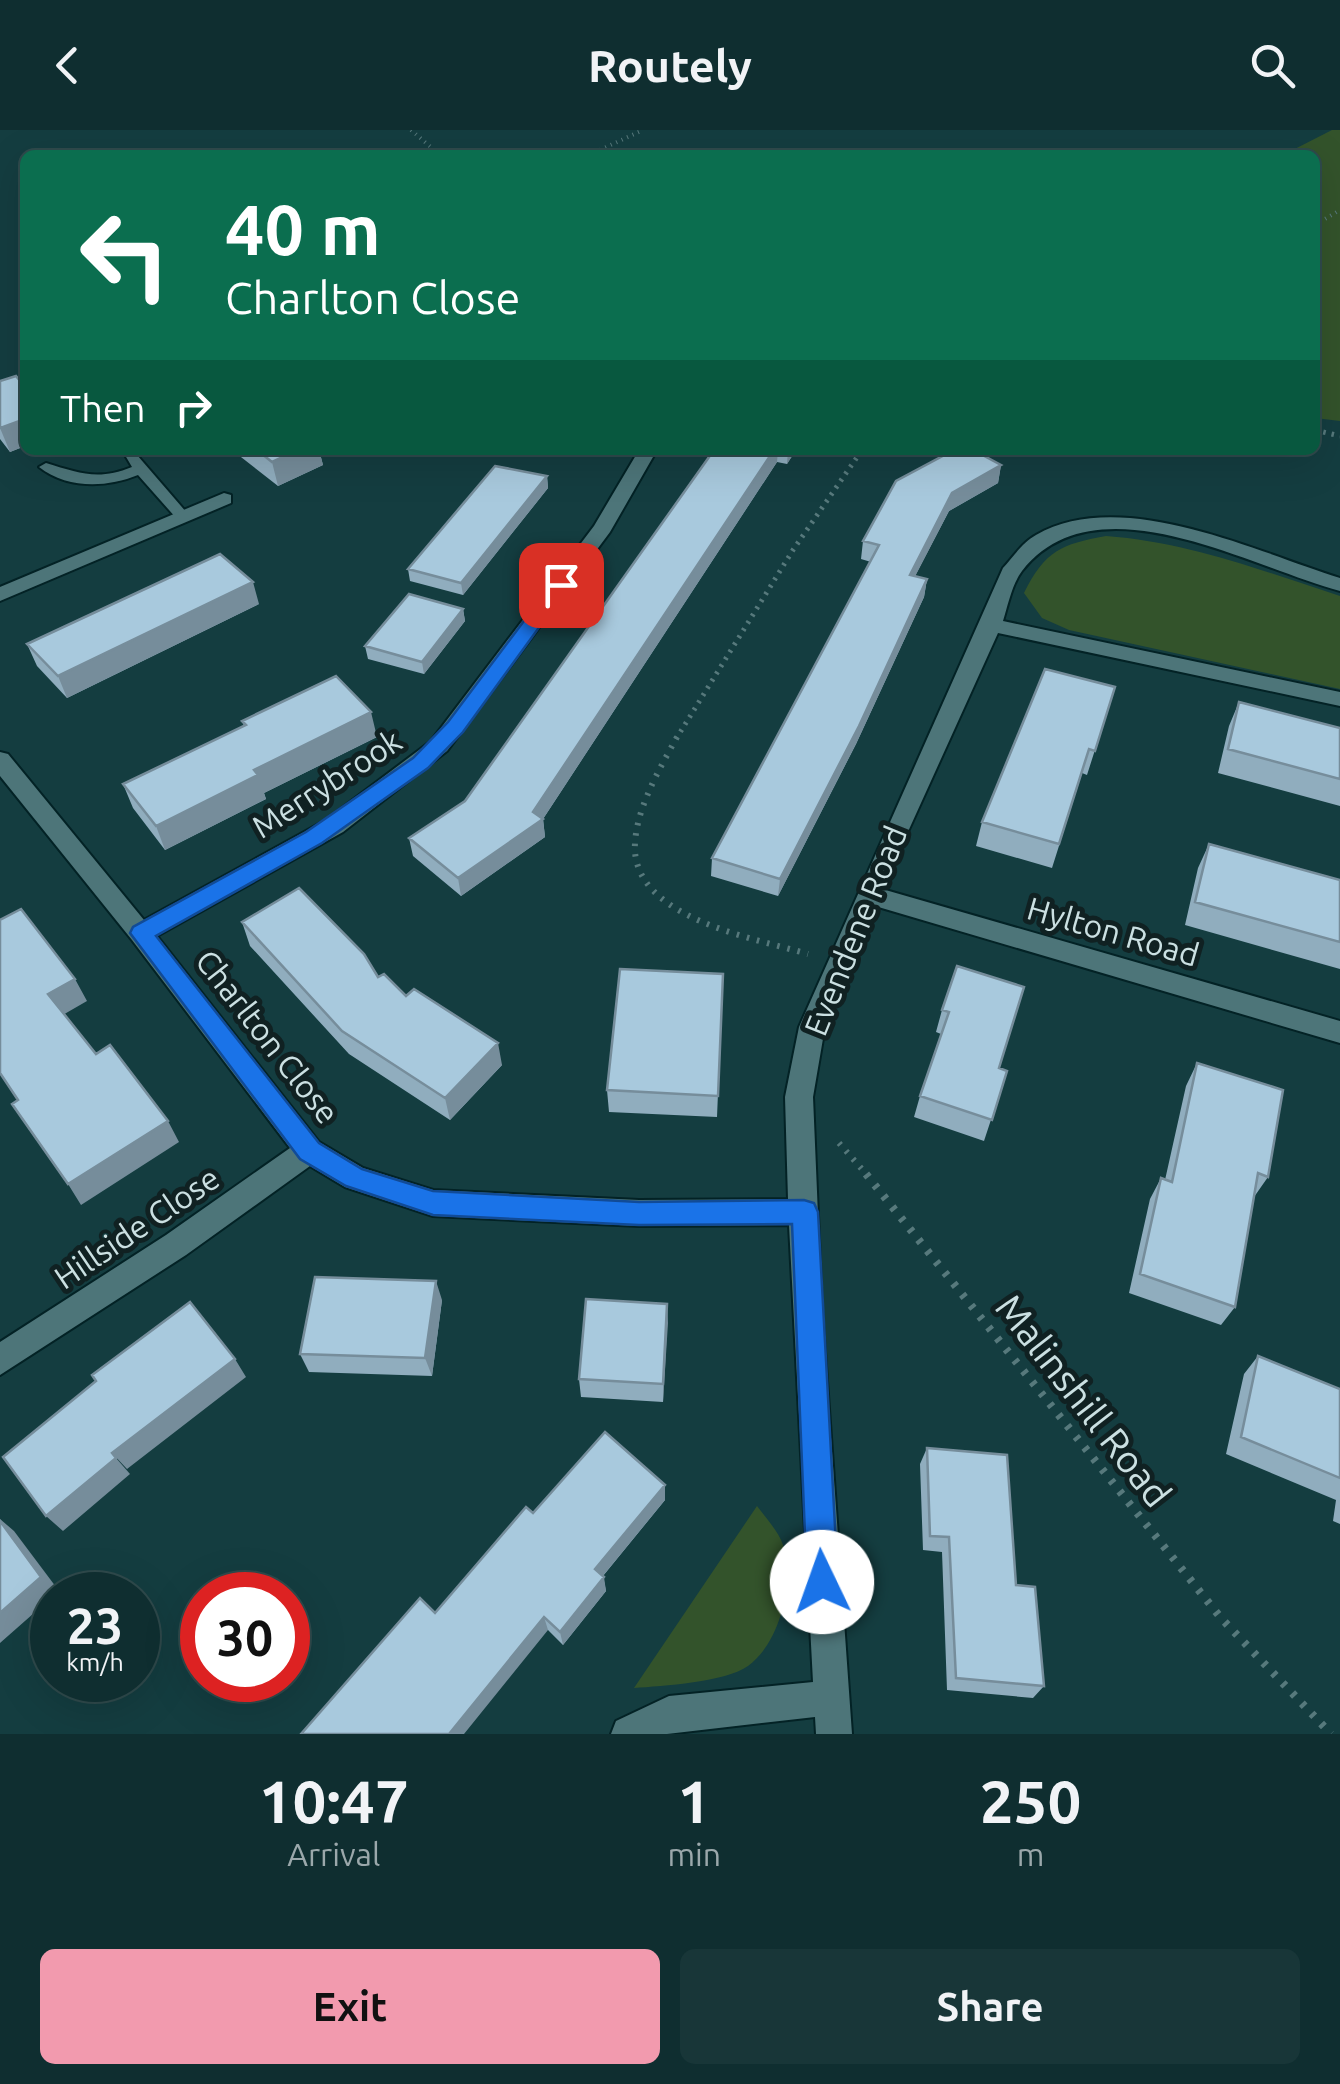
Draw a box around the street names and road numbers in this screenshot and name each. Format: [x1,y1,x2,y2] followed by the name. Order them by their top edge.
[245,722,408,845] street label: Merrybrook
[797,821,913,1041] street label: Evendene Road
[1023,889,1203,973] street label: Hylton Road
[189,943,347,1130] street label: Charlton Close
[47,1159,225,1295] street label: Hillside Close
[988,1286,1179,1515] street label: Malinshill Road

